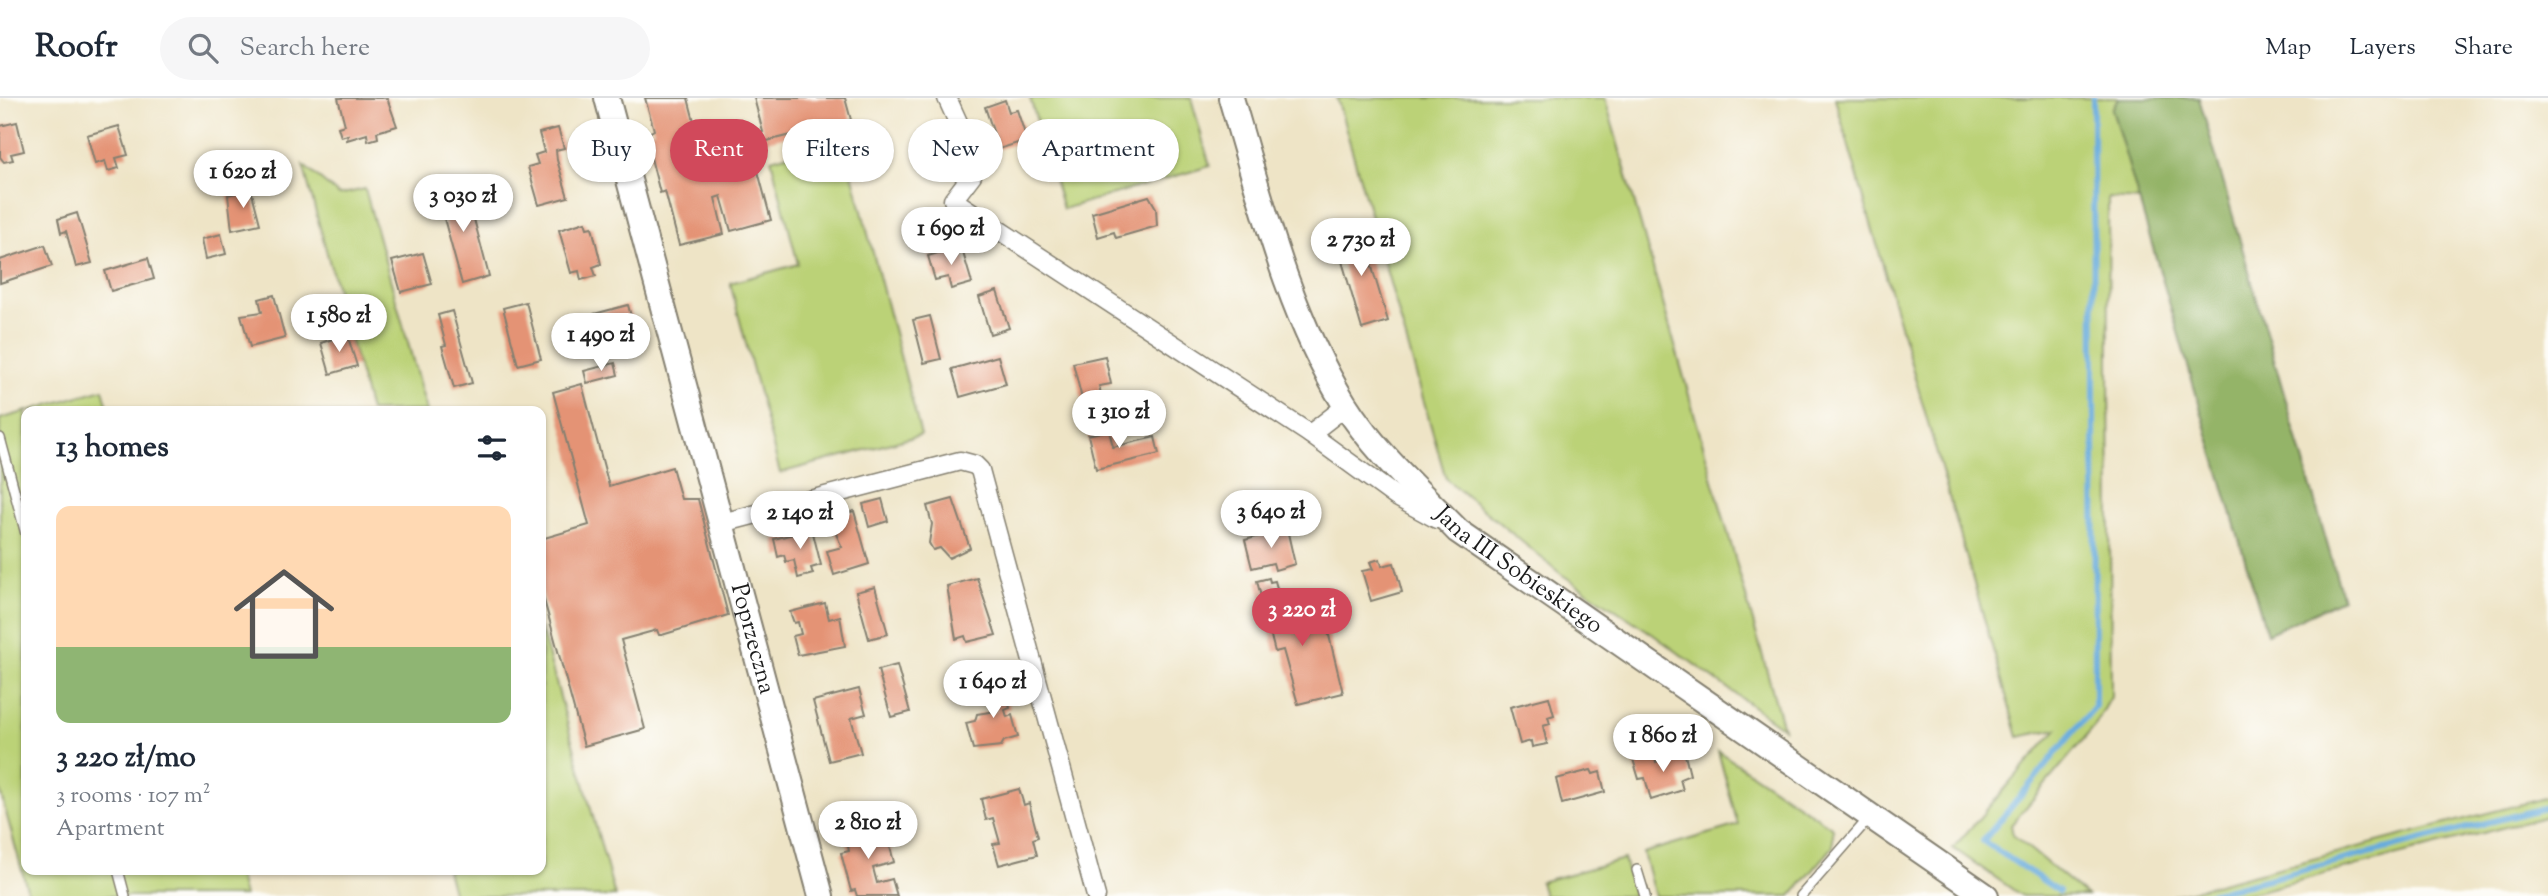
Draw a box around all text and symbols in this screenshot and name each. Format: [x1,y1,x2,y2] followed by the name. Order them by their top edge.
[160,17,650,80] search box
[35,24,118,72] text: Roofr
[184,29,222,67] icon: search
[240,30,370,67] text: Search here
[2265,31,2311,65] text: Map
[2349,31,2416,65] text: Layers
[2454,31,2513,65] text: Share
[567,119,656,182] chip: Buy
[670,119,768,182] chip: Rent
[782,119,894,182] chip: Filters
[908,119,1003,182] chip: New
[1017,119,1179,182] chip: Apartment
[171,150,315,210] pin: 1 620 zł
[210,156,276,189] text: 1 620 zł
[391,174,535,234] pin: 3 030 zł
[429,180,497,213] text: 3 030 zł
[879,208,1023,267] pin: 1 690 zł
[917,213,985,246] text: 1 690 zł
[1289,218,1433,278] pin: 2 730 zł
[1327,224,1395,257] text: 2 730 zł
[267,294,411,354] pin: 1 580 zł
[307,300,371,333] text: 1 580 zł
[529,314,673,373] pin: 1 490 zł
[567,319,635,352] text: 1 490 zł
[1047,390,1191,450] pin: 1 310 zł
[1088,396,1150,429] text: 1 310 zł
[56,427,169,470] text: 13 homes
[473,429,511,467] icon: filters
[1199,490,1343,550] pin: 3 640 zł
[728,491,872,551] pin: 2 140 zł
[1237,496,1305,529] text: 3 640 zł
[766,497,834,530] text: 2 140 zł
[1425,498,1609,643] street label: Jana III Sobieskiego
[221,551,347,677] icon: home
[721,580,783,698] street label: Poprzeczna
[1230,588,1374,648] pin: 3 220 zł
[1268,594,1336,627] text: 3 220 zł
[921,660,1065,720] pin: 1 640 zł
[959,666,1027,699] text: 1 640 zł
[1591,714,1735,774] pin: 1 860 zł
[1629,720,1697,753] text: 1 860 zł
[56,737,196,780] text: 3 220 zł/mo
[56,780,211,813] text: 3 rooms · 107 m²
[796,802,940,861] pin: 2 810 zł
[835,807,901,840] text: 2 810 zł
[56,813,165,846] text: Apartment

